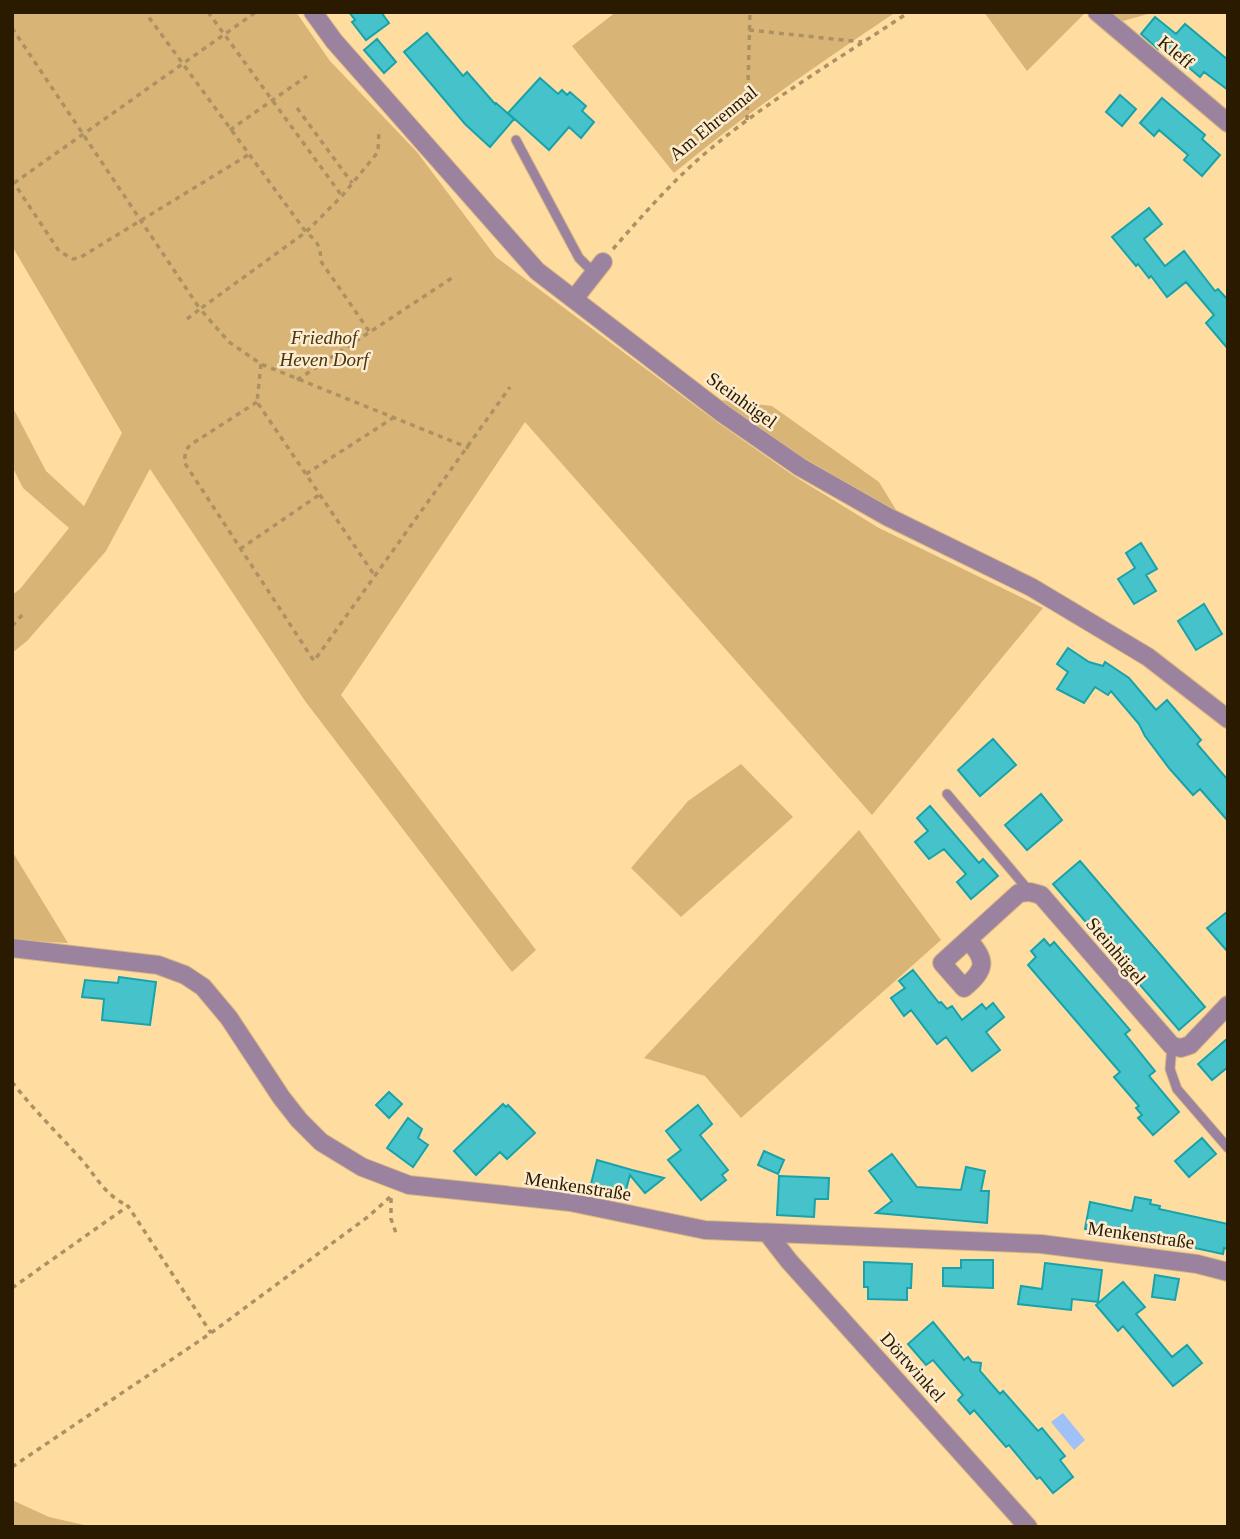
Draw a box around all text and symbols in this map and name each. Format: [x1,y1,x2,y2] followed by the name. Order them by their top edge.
[1154,31,1198,73] street label: Kleff
[665,81,761,165] street label: Am Ehrenmal
[278,327,371,370] park label: Friedhof Heven Dorf
[703,368,781,432] street label: Steinhügel
[1082,913,1150,989] street label: Steinhügel
[523,1167,633,1205] street label: Menkenstraße
[1086,1217,1196,1253] street label: Menkenstraße
[876,1328,950,1406] street label: Dörtwinkel

